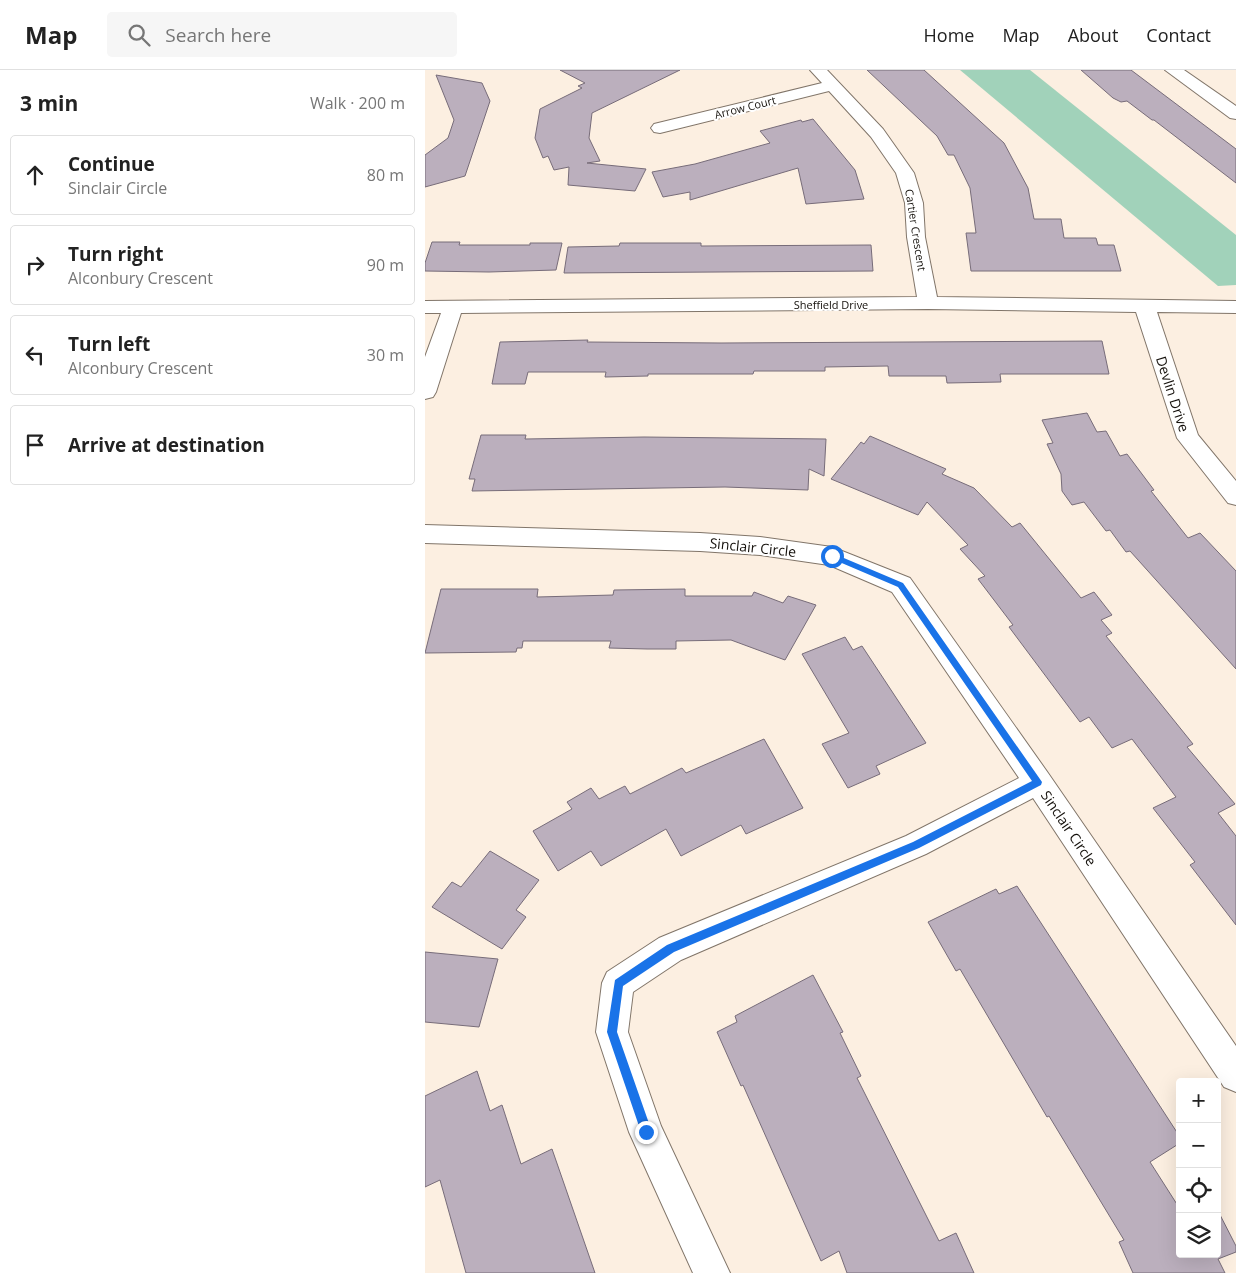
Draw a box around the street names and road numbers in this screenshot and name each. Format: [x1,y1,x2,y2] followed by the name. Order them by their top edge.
[713,92,777,122] street label: Arrow Court
[902,188,930,272] street label: Cartier Crescent
[794,297,868,312] street label: Sheffield Drive
[1152,354,1194,434] street label: Devlin Drive
[709,533,797,561] street label: Sinclair Circle
[1037,787,1101,869] street label: Sinclair Circle

